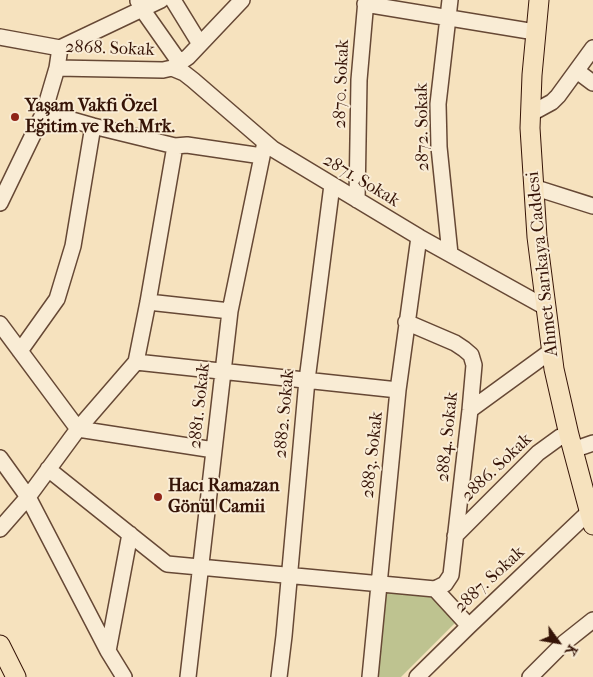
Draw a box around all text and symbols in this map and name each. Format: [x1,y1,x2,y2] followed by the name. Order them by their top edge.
[65,37,155,61] street label: 2868. Sokak
[330,39,354,129] street label: 2870. Sokak
[411,83,435,171] street label: 2872. Sokak
[25,96,175,138] place label: Yaşam Vakfı Özel Eğitim ve Reh.Mrk.
[9,111,21,123] marker: Yaşam Vakfı Özel Eğitim ve Reh.Mrk.
[319,150,403,212] street label: 2871. Sokak
[523,170,563,358] street label: Ahmet Sarıkaya Caddesi
[185,362,215,450] street label: 2881. Sokak
[270,369,300,459] street label: 2882. Sokak
[433,391,463,483] street label: 2884. Sokak
[358,411,388,499] street label: 2883. Sokak
[457,429,537,507] street label: 2886. Sokak
[168,476,279,518] place label: Hacı Ramazan Gönül Camii
[152,491,164,503] marker: Hacı Ramazan Gönül Camii
[450,542,530,618] street label: 2887. Sokak
[533,617,583,667] north arrow
[561,641,581,659] text: K

